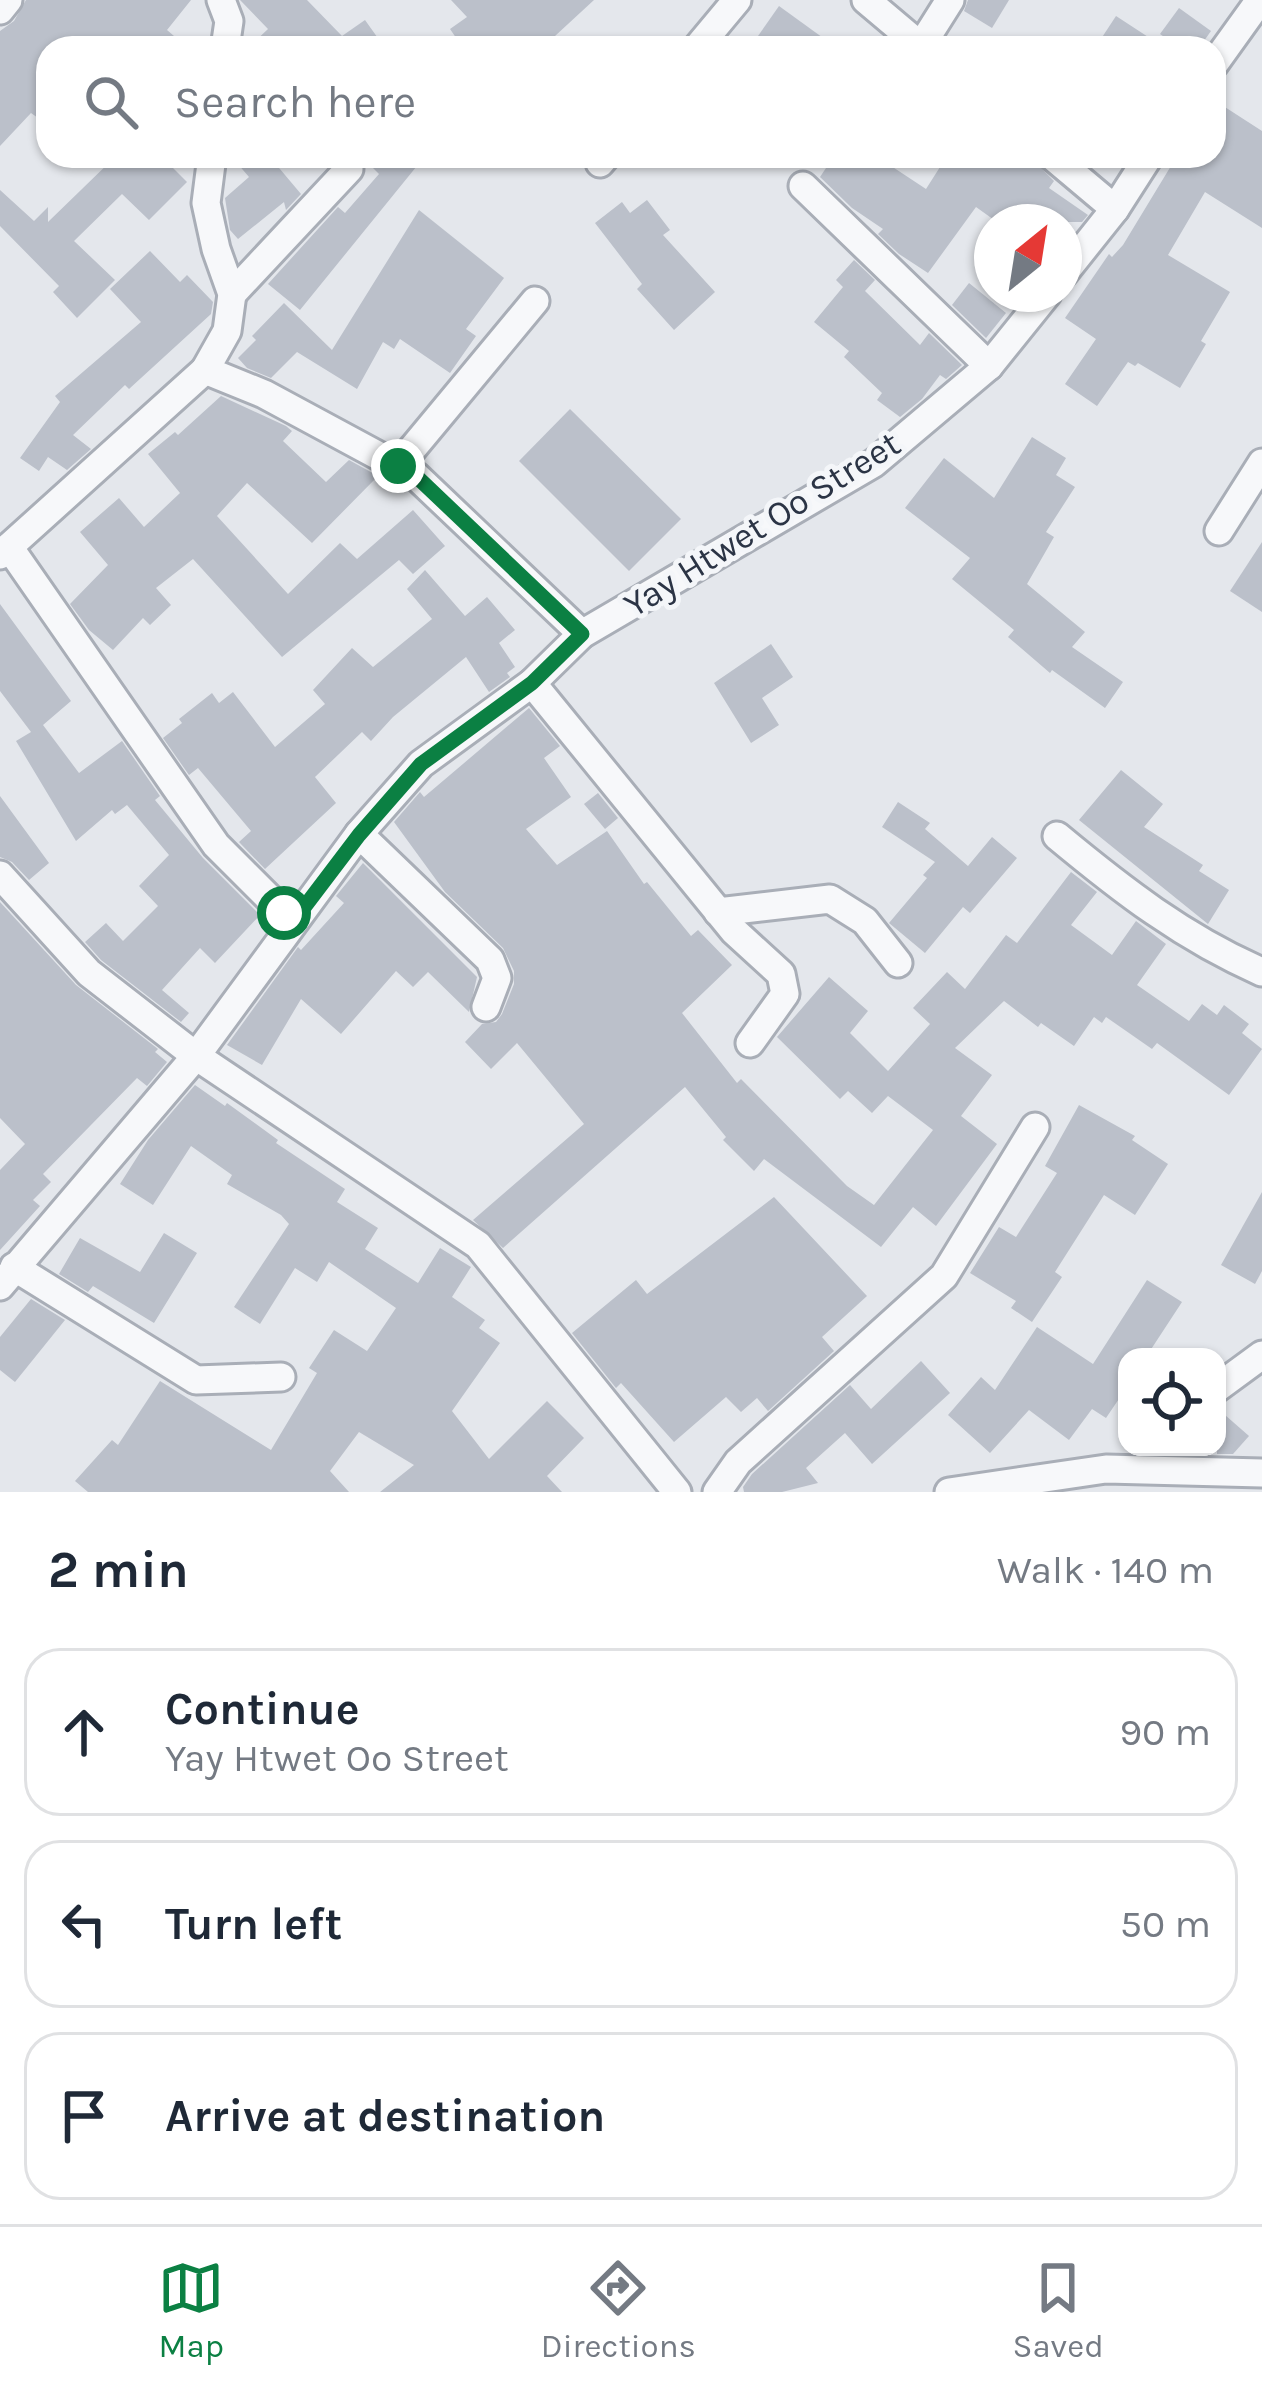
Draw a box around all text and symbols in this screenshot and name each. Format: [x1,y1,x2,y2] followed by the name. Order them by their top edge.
[36,36,1226,168] search box
[78,69,144,135] icon: search
[174,76,416,128] text: Search here
[974,204,1082,312] north arrow
[616,422,908,626] street label: Yay Htwet Oo Street
[371,439,425,493] route end
[257,886,311,940] route start
[1118,1348,1226,1456] map controls
[1118,1348,1226,1456] button: locate
[48,1540,189,1600] text: 2 min
[997,1547,1214,1593] text: Walk · 140 m
[165,1683,360,1735] text: Continue
[51,1699,117,1765] icon: ahead
[1119,1709,1211,1755] text: 90 m
[165,1735,509,1781] text: Yay Htwet Oo Street
[51,1891,117,1957] icon: left
[165,1898,342,1950] text: Turn left
[1120,1901,1211,1947] text: 50 m
[51,2083,117,2149] icon: arrive
[165,2090,605,2142] text: Arrive at destination
[158,2255,224,2365] tab: Map
[541,2255,696,2365] tab: Directions
[1013,2255,1104,2365] tab: Saved

